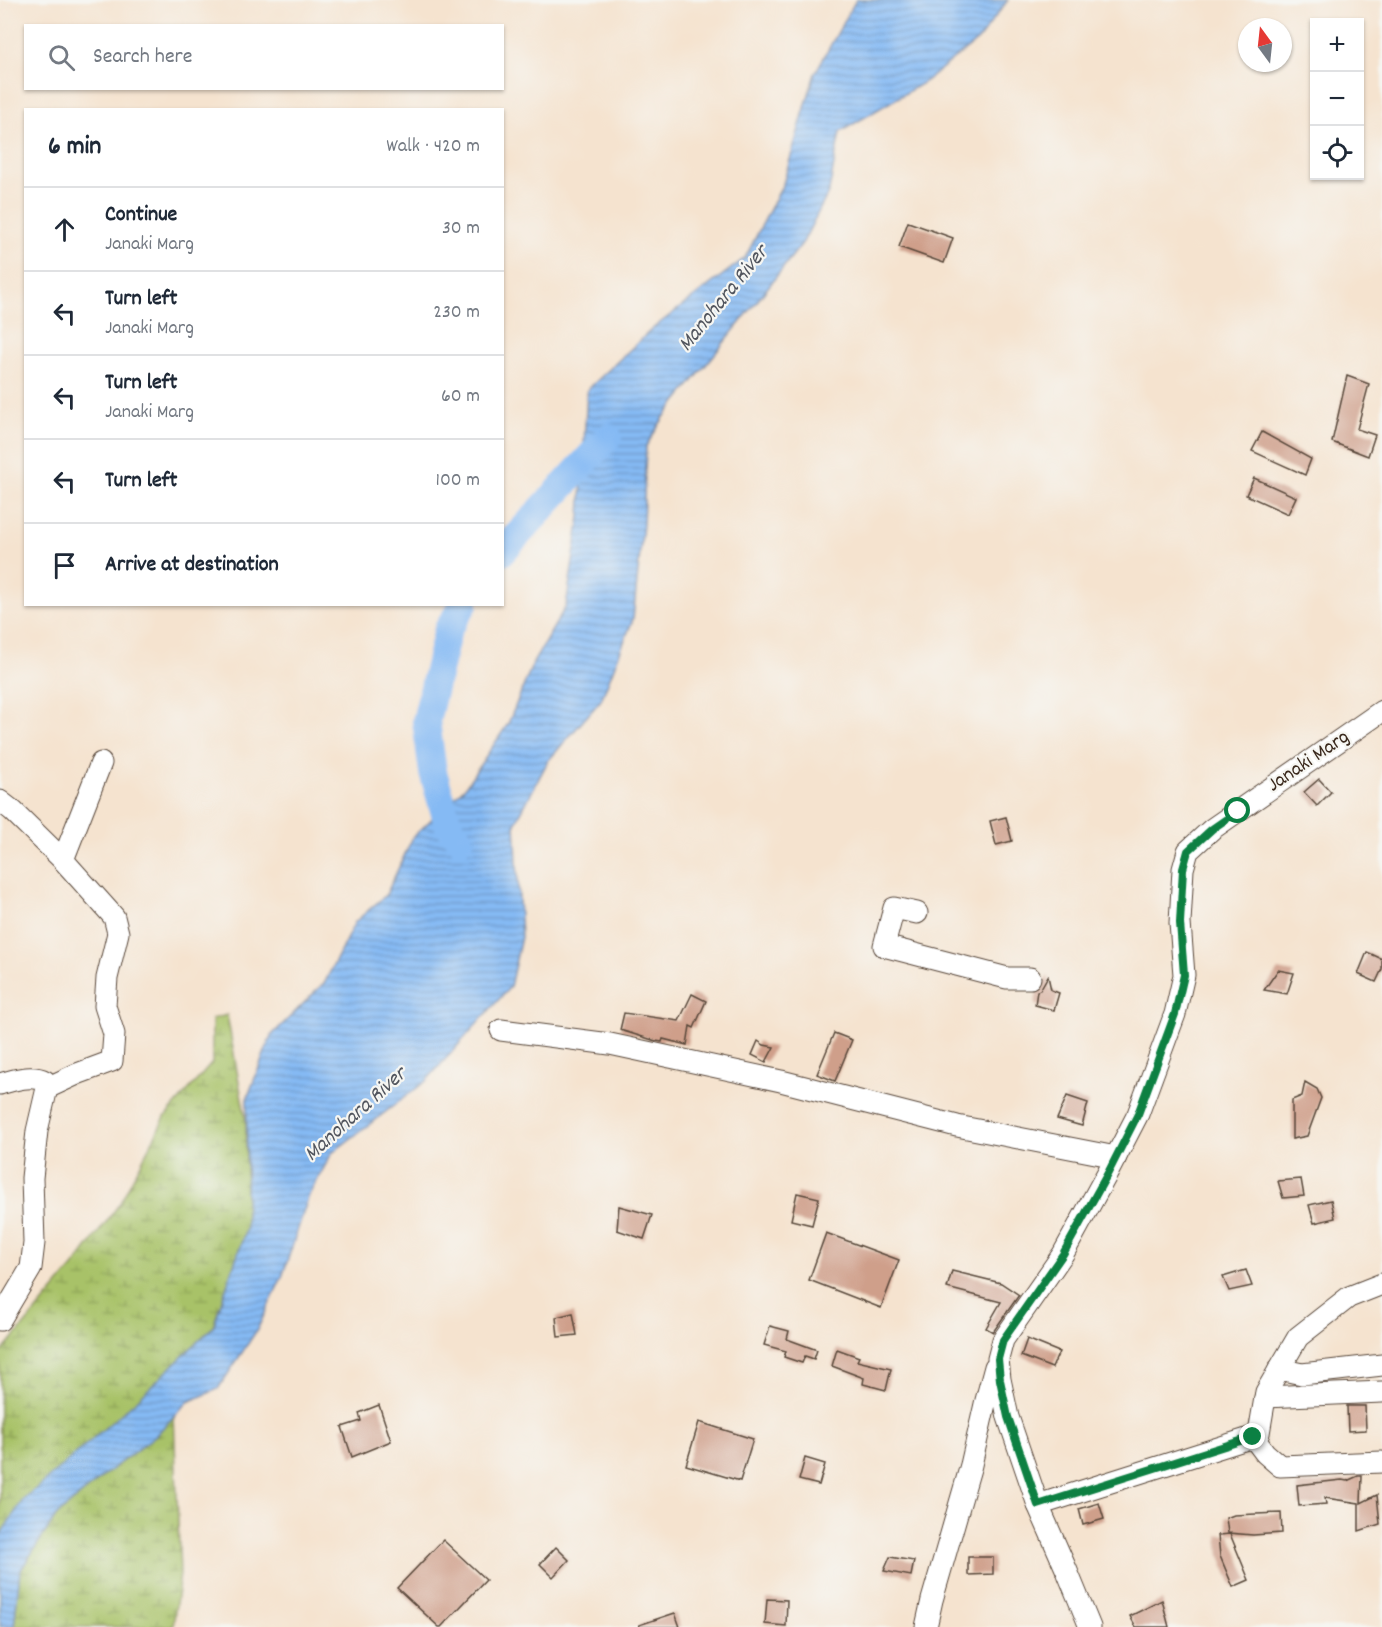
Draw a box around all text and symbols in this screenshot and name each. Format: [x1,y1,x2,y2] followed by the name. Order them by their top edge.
[1238,18,1292,72] north arrow
[1310,18,1364,180] map controls
[1310,18,1364,72] button: +
[24,24,504,90] search box
[45,41,78,74] icon: search
[93,42,192,73] text: Search here
[1310,72,1364,126] button: −
[1310,126,1364,180] button: locate
[48,129,101,166] text: 6 min
[386,133,480,161] text: Walk · 420 m
[105,200,177,231] text: Continue
[48,213,81,246] icon: ahead
[442,215,480,243] text: 30 m
[105,231,194,259] text: Janaki Marg
[671,237,778,359] water label: Manohara River
[105,284,177,315] text: Turn left
[48,297,81,330] icon: left
[433,299,480,327] text: 230 m
[105,315,194,343] text: Janaki Marg
[105,368,177,399] text: Turn left
[48,381,81,414] icon: left
[441,383,480,411] text: 60 m
[105,399,194,427] text: Janaki Marg
[48,465,81,498] icon: left
[105,466,177,497] text: Turn left
[436,467,480,495] text: 100 m
[48,549,81,582] icon: arrive
[105,550,279,581] text: Arrive at destination
[1262,723,1356,801] street label: Janaki Marg
[1224,797,1250,823] route start
[298,1058,416,1170] water label: Manohara River
[1239,1423,1265,1449] route end

